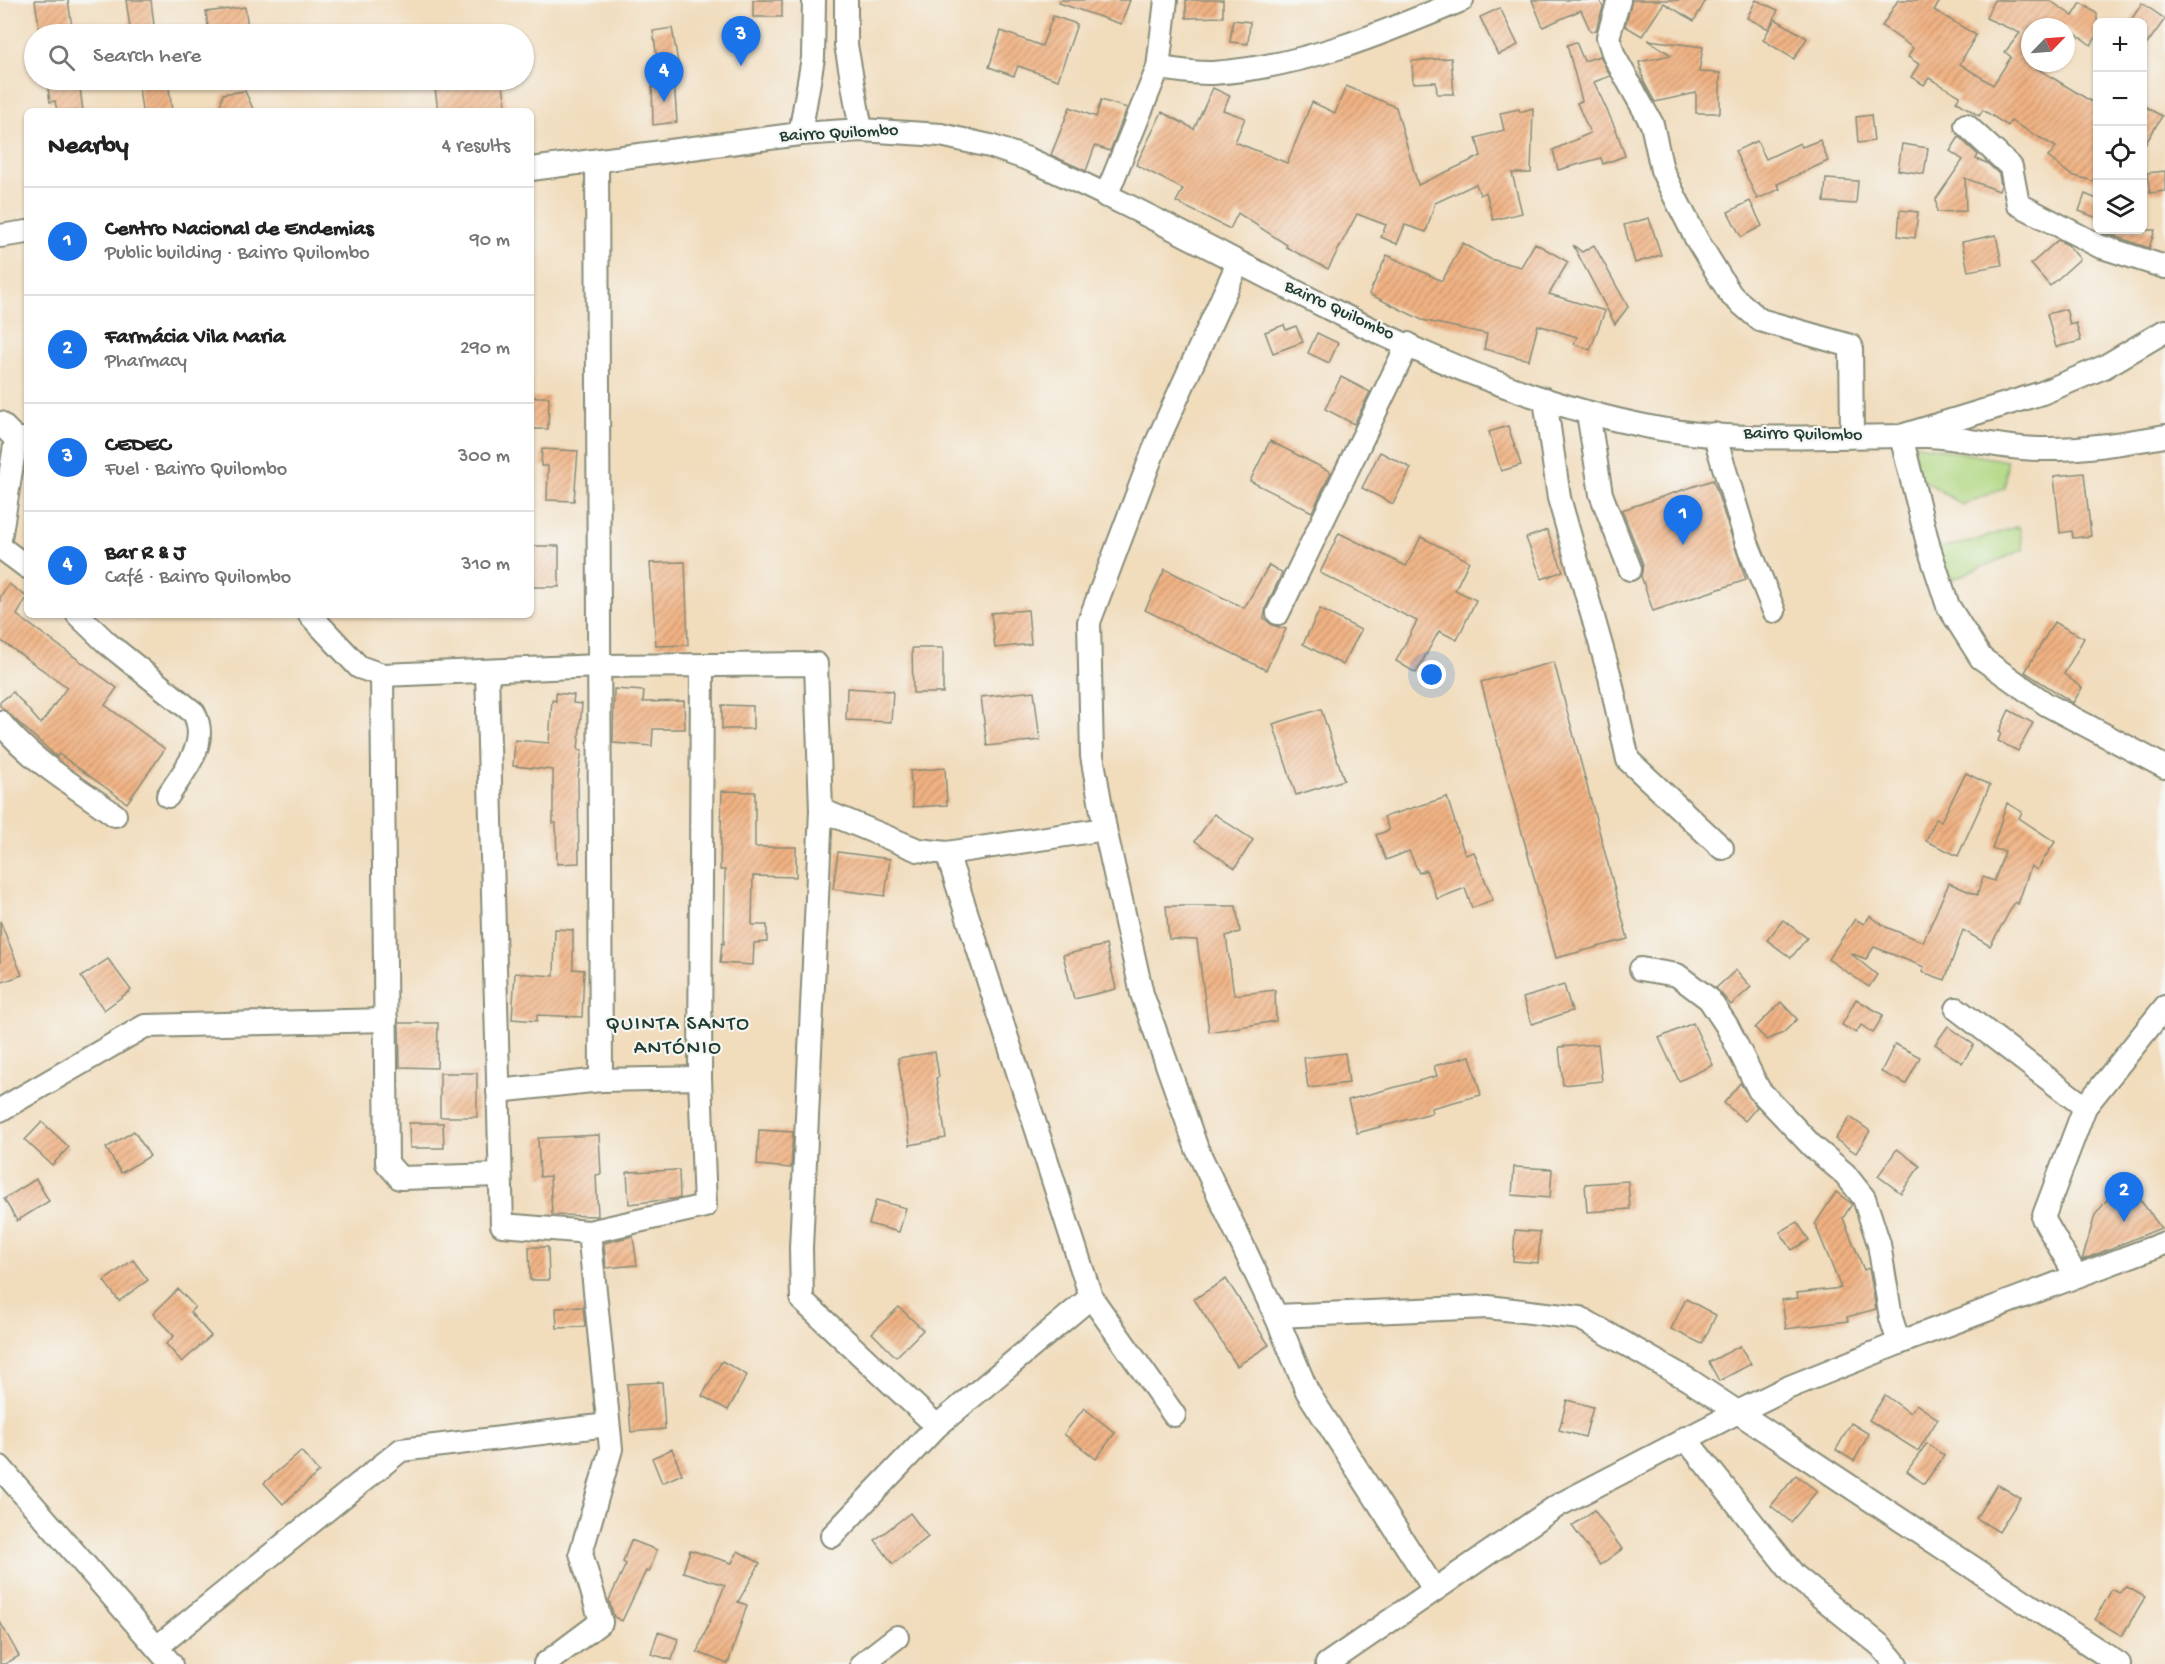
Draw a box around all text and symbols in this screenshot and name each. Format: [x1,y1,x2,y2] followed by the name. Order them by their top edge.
[722,16,760,66] pin: 3
[2021,18,2075,72] north arrow
[2093,18,2147,234] map controls
[2093,18,2147,72] button: +
[24,24,534,90] search box
[45,41,78,74] icon: search
[93,44,201,70] text: Search here
[644,52,684,102] pin: 4
[2093,72,2147,126] button: −
[778,120,899,148] street label: Bairro Quilombo
[2093,126,2147,180] button: locate
[48,132,129,163] text: Nearby
[442,136,510,159] text: 4 results
[2093,180,2147,234] button: layers
[105,217,374,243] text: Centro Nacional de Endemias
[63,230,72,253] text: 1
[470,230,510,253] text: 90 m
[105,243,370,266] text: Public building · Bairro Quilombo
[1280,276,1397,346] street label: Bairro Quilombo
[105,325,285,351] text: Farmácia Vila Maria
[63,338,72,361] text: 2
[460,338,510,361] text: 290 m
[105,351,187,374] text: Pharmacy
[1742,423,1863,447] street label: Bairro Quilombo
[105,433,171,459] text: CEDEC
[62,446,73,469] text: 3
[458,446,510,469] text: 300 m
[105,459,287,482] text: Fuel · Bairro Quilombo
[1664,496,1702,545] pin: 1
[105,541,185,567] text: Bar R & J
[63,554,72,577] text: 4
[461,554,510,577] text: 310 m
[105,567,291,590] text: Café · Bairro Quilombo
[1417,660,1446,689] your location
[606,1013,750,1062] district label: QUINTA SANTO ANTÓNIO
[2104,1172,2144,1222] pin: 2

